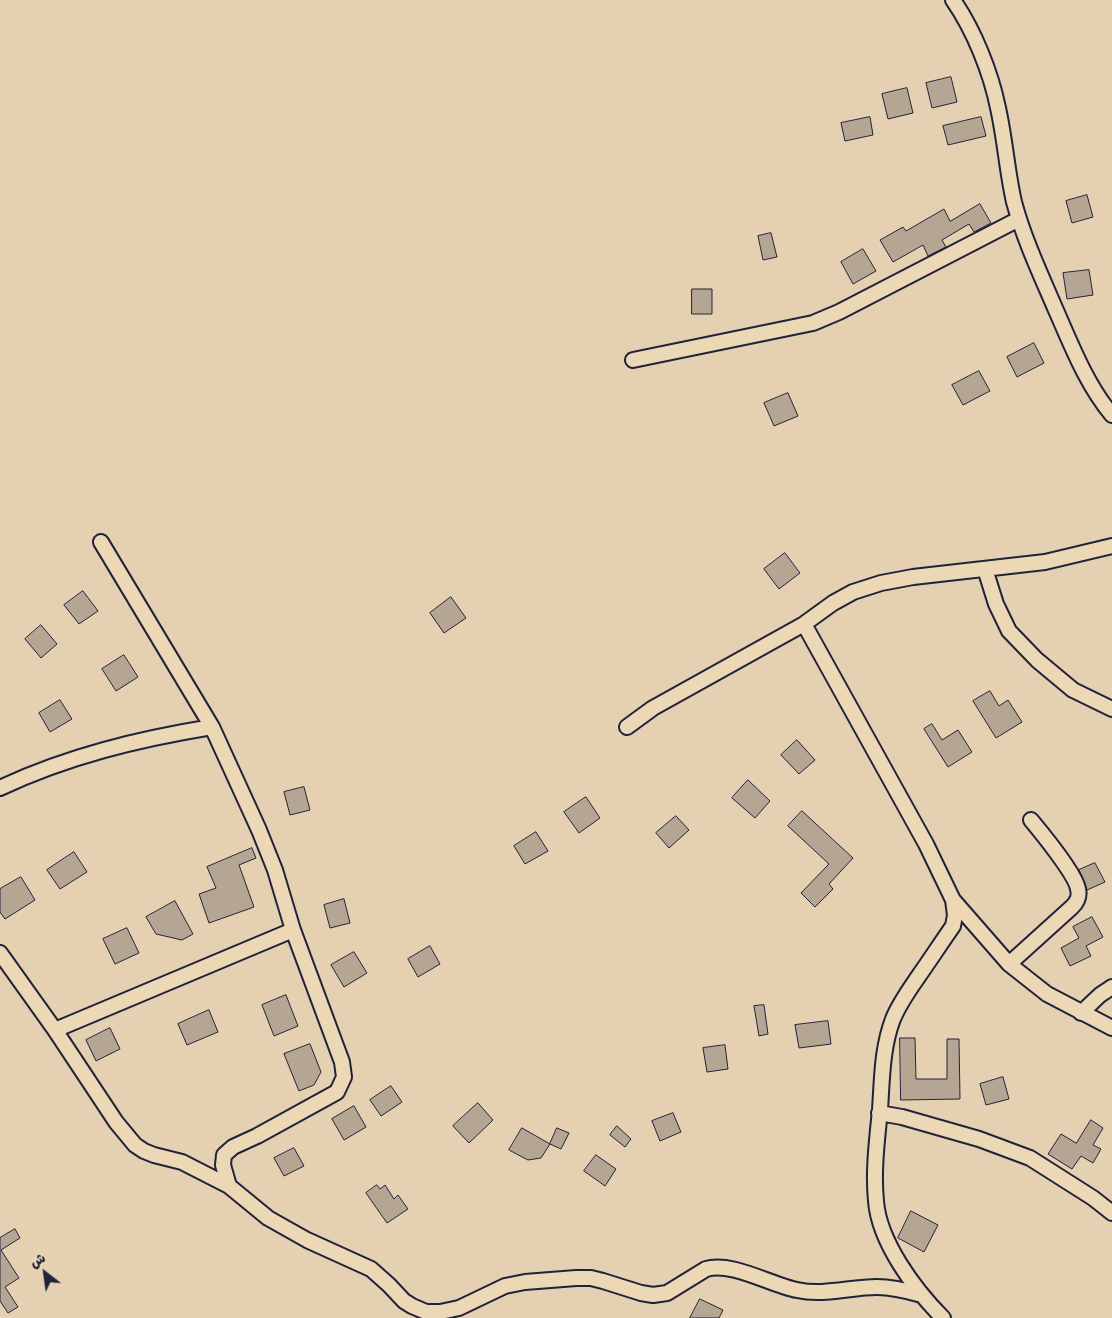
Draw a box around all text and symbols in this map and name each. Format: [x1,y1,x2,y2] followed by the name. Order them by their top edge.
[26,1247,49,1272] text: ش
[20,1248,70,1298] north arrow

